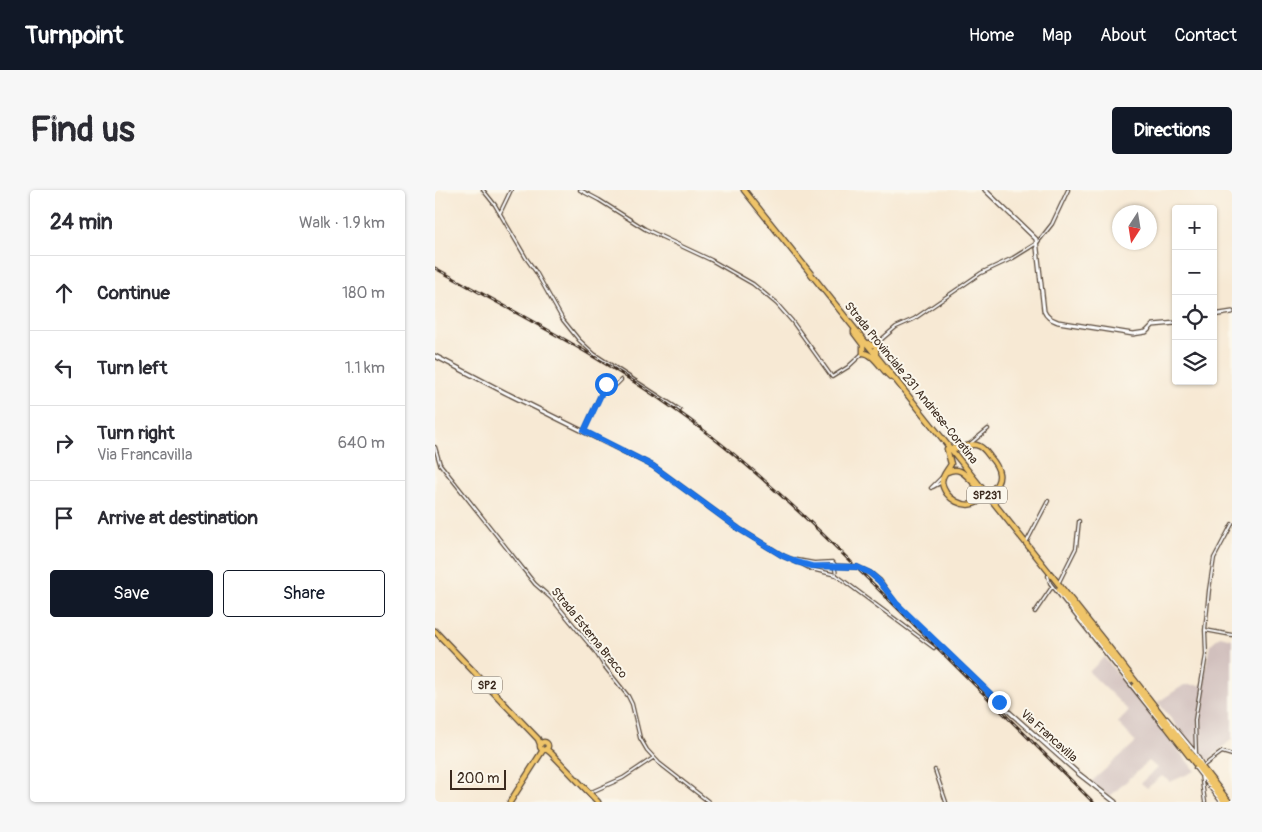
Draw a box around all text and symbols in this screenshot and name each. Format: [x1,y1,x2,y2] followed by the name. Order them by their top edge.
[25,21,123,50] text: Turnpoint
[969,24,1014,47] text: Home
[1042,24,1072,47] text: Map
[1100,24,1146,47] text: About
[1174,24,1237,47] text: Contact
[1112,107,1232,154] button: Directions
[30,108,135,152] text: Find us
[1112,205,1157,250] north arrow
[1172,205,1217,385] map controls
[1172,205,1217,250] button: +
[50,209,113,236] text: 24 min
[299,213,385,233] text: Walk · 1.9 km
[1172,250,1217,295] button: −
[50,279,78,307] icon: ahead
[97,281,170,305] text: Continue
[342,283,385,303] text: 180 m
[1172,295,1217,340] button: locate
[841,299,981,467] street label: Strada Provinciale 231 Andriese-Coratina
[1172,340,1217,385] button: layers
[50,354,78,382] icon: left
[97,356,167,380] text: Turn left
[345,358,385,378] text: 1.1 km
[595,373,618,396] route start
[97,421,175,445] text: Turn right
[50,429,78,457] icon: right
[338,433,385,453] text: 640 m
[97,445,192,465] text: Via Francavilla
[967,486,1007,504] road number: SP231
[50,504,78,532] icon: arrive
[97,506,258,530] text: Arrive at destination
[50,570,213,617] button: Save
[223,570,385,617] button: Share
[548,584,631,682] street label: Strada Esterna Bracco
[472,676,502,694] road number: SP2
[988,691,1011,714] route end
[1017,706,1081,766] street label: Via Francavilla
[450,767,506,790] scale bar
[457,770,499,787] text: 200 m

